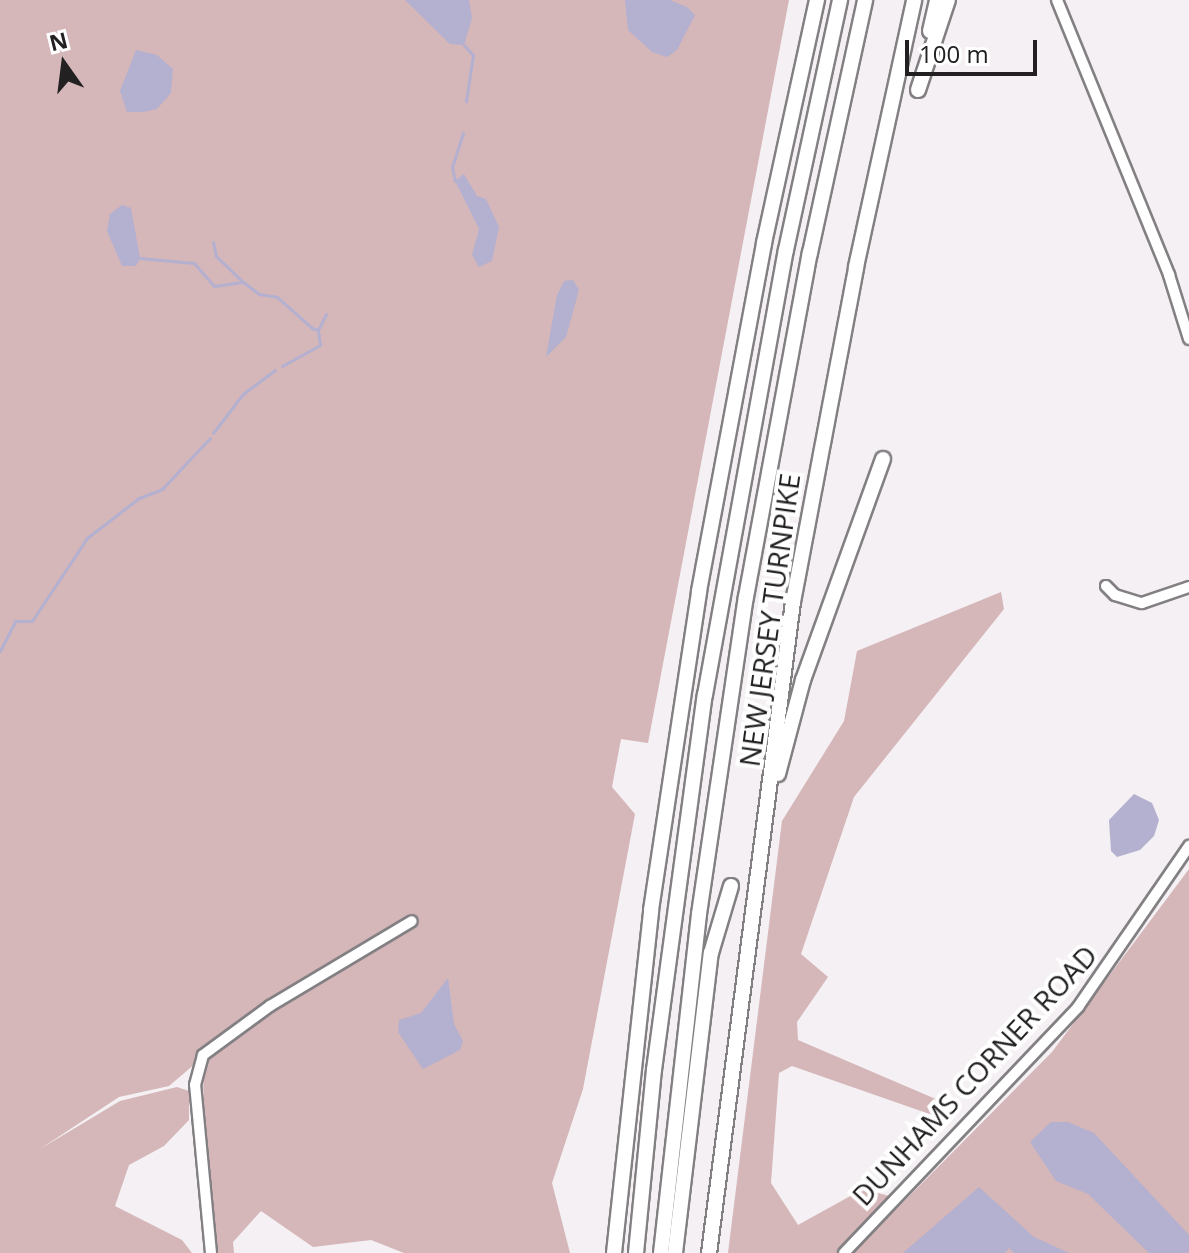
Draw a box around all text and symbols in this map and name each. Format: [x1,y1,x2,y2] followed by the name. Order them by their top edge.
[24,24,104,104] north arrow
[46,24,70,57] text: N
[909,24,1041,74] scale bar
[919,37,989,70] text: 100 m
[732,471,806,769] street label: NEW JERSEY TURNPIKE
[845,938,1103,1212] street label: DUNHAMS CORNER ROAD

